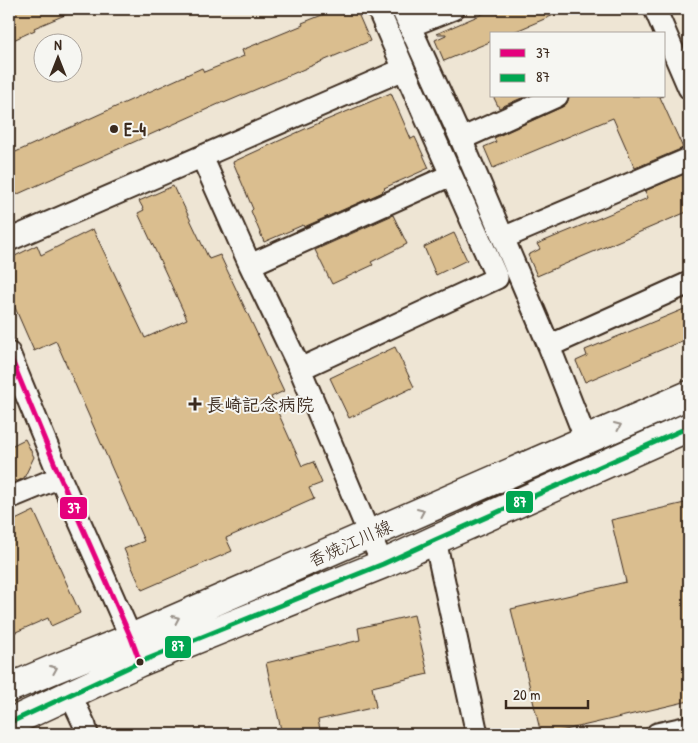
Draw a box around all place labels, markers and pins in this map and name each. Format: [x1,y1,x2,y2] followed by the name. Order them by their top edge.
[124,117,146,142] place label: E-4
[108,123,120,135] marker: E-4
[206,392,314,417] place label: 長崎記念病院
[188,397,202,411] marker: 長崎記念病院
[135,657,145,667] unlabelled marker

